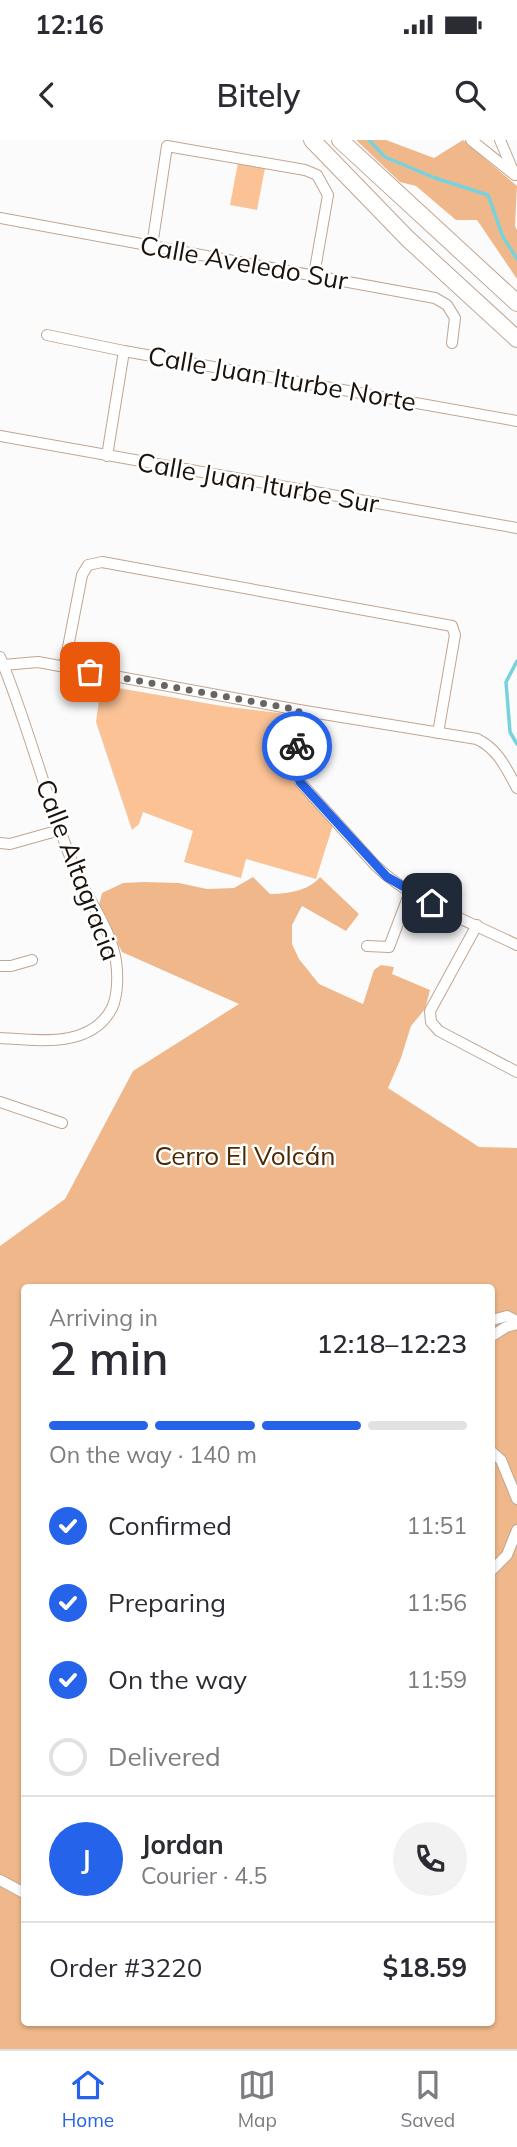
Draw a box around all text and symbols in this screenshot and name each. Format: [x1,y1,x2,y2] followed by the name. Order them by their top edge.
[35,8,104,41] text: 12:16
[217,75,300,115] text: Bitely
[28,76,66,114] icon: back
[451,76,489,114] icon: search
[137,228,351,297] street label: Calle Aveledo Sur
[145,339,419,418] street label: Calle Juan Iturbe Norte
[135,445,382,520] street label: Calle Juan Iturbe Sur
[60,642,120,702] pin
[71,653,109,691] icon: bag
[262,711,332,781] courier
[278,727,316,765] icon: bike
[29,775,128,965] street label: Calle Altagracia
[402,873,462,933] pin
[413,884,451,922] icon: home
[155,1139,335,1172] park label: Cerro El Volcán
[49,1303,158,1332] text: Arriving in
[317,1327,467,1360] text: 12:18–12:23
[49,1329,168,1387] text: 2 min
[49,1440,257,1469] text: On the way · 140 m
[49,1507,87,1545] icon: check
[108,1509,232,1542] text: Confirmed
[407,1511,467,1540] text: 11:51
[49,1584,87,1622] icon: check
[108,1586,226,1619] text: Preparing
[407,1588,467,1617] text: 11:56
[49,1661,87,1699] icon: check
[108,1663,247,1696] text: On the way
[407,1665,467,1694] text: 11:59
[108,1740,221,1773] text: Delivered
[393,1822,467,1896] button: phone
[141,1828,224,1861] text: Jordan
[81,1843,91,1876] text: J
[141,1861,267,1890] text: Courier · 4.5
[49,1951,202,1984] text: Order #3220
[383,1951,467,1984] text: $18.59
[62,2066,114,2132] tab: Home
[238,2066,277,2132] tab: Map
[400,2066,455,2132] tab: Saved

